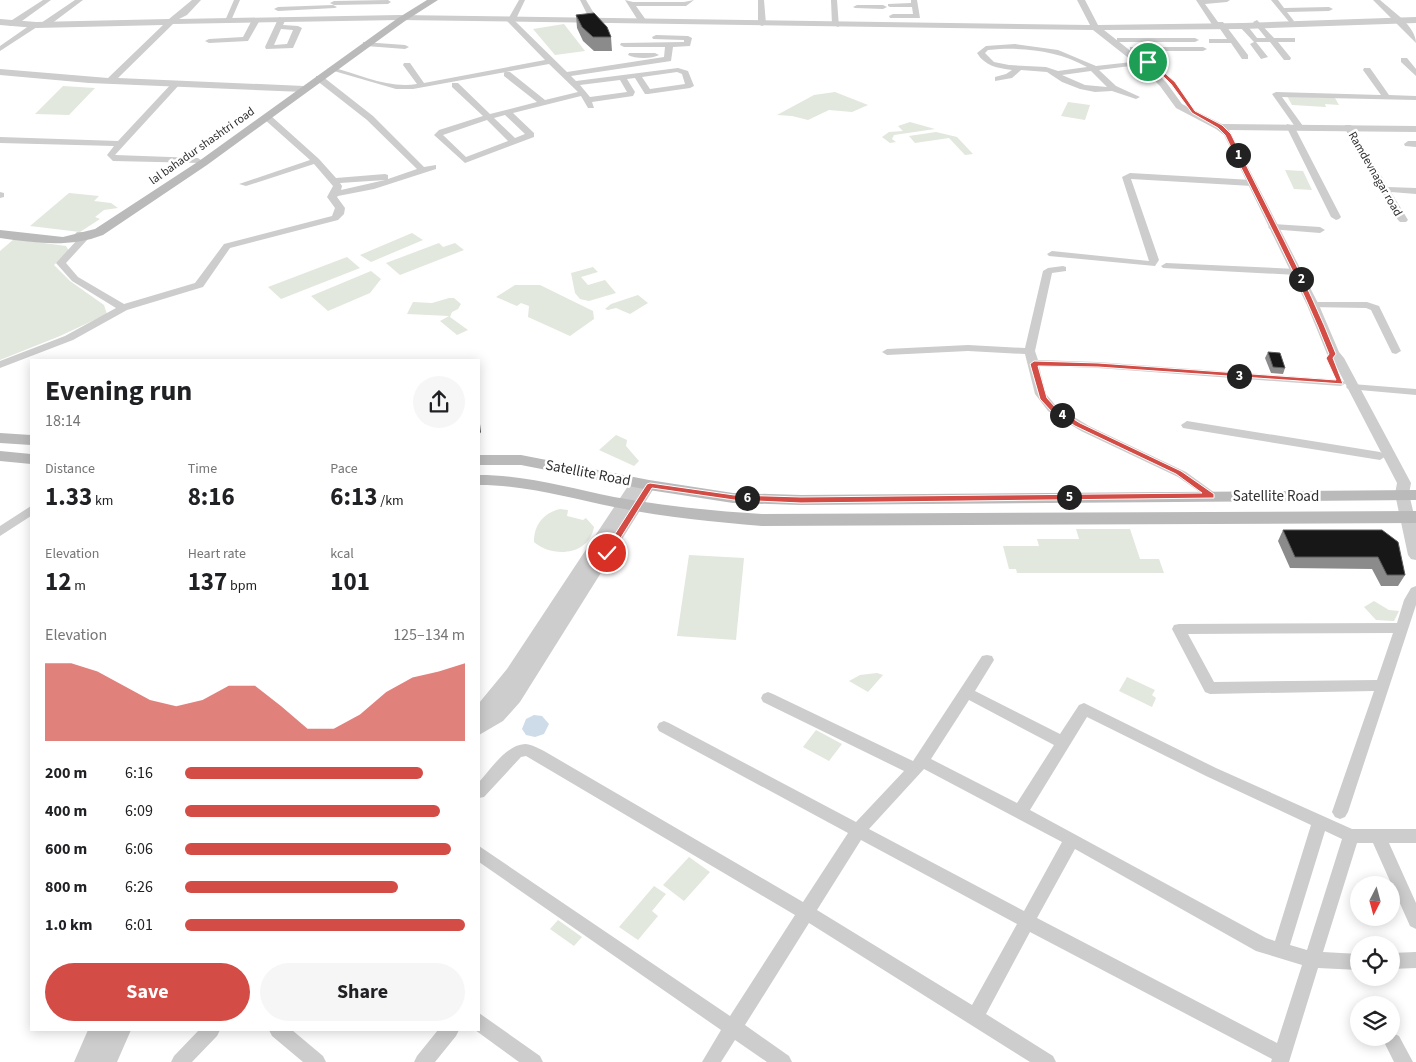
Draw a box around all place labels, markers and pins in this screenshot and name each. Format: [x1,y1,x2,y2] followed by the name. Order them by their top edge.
[1127,41,1169,83] pin
[1226,142,1250,168] pin: 1
[1288,266,1314,292] pin: 2
[1226,364,1252,388] pin: 3
[1050,402,1074,428] pin: 4
[1056,484,1082,510] pin: 5
[734,486,760,510] pin: 6
[586,532,628,574] pin

